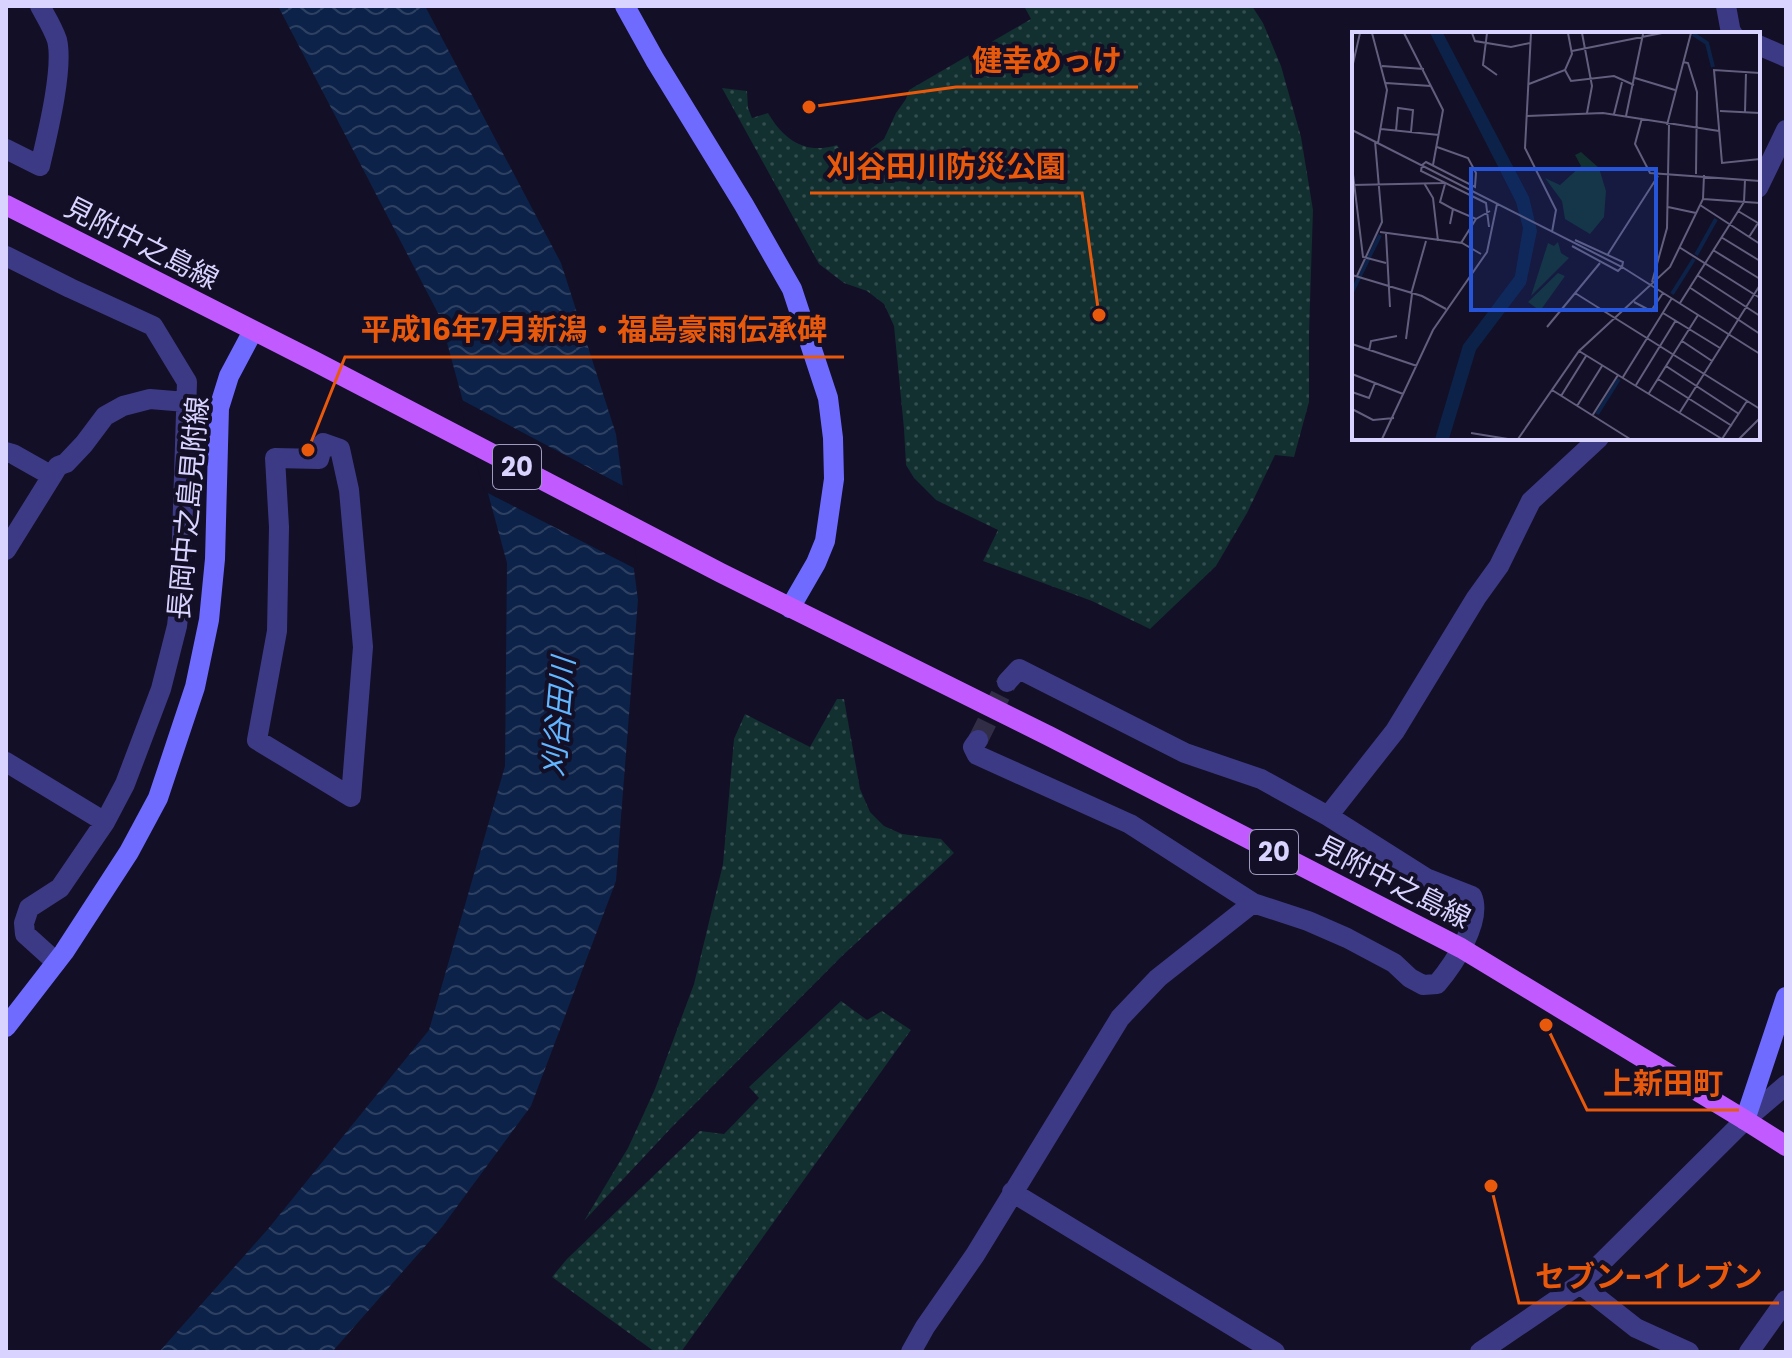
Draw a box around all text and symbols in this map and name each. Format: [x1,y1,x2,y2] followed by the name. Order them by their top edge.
[1352,32,1760,440] inset map
[956,33,1138,87] callout: 健幸めっけ
[972,39,1122,82] text: 健幸めっけ
[810,139,1082,193] callout: 刈谷田川防災公園
[826,145,1066,188] text: 刈谷田川防災公園
[58,188,225,299] street label: 見附中之島線
[345,303,844,357] callout: 平成16年7月新潟・福島豪雨伝承碑
[361,308,827,351] text: 平成16年7月新潟・福島豪雨伝承碑
[159,395,218,621] street label: 長岡中之島見附線
[493,445,541,489] road number: 20
[532,652,585,779] water label: 刈谷田川
[1310,827,1477,938] street label: 見附中之島線
[1250,830,1298,874] road number: 20
[1587,1056,1739,1110] callout: 上新田町
[1603,1062,1723,1105] text: 上新田町
[1519,1249,1779,1303] callout: セブン-イレブン
[1535,1255,1763,1298] text: セブン-イレブン

